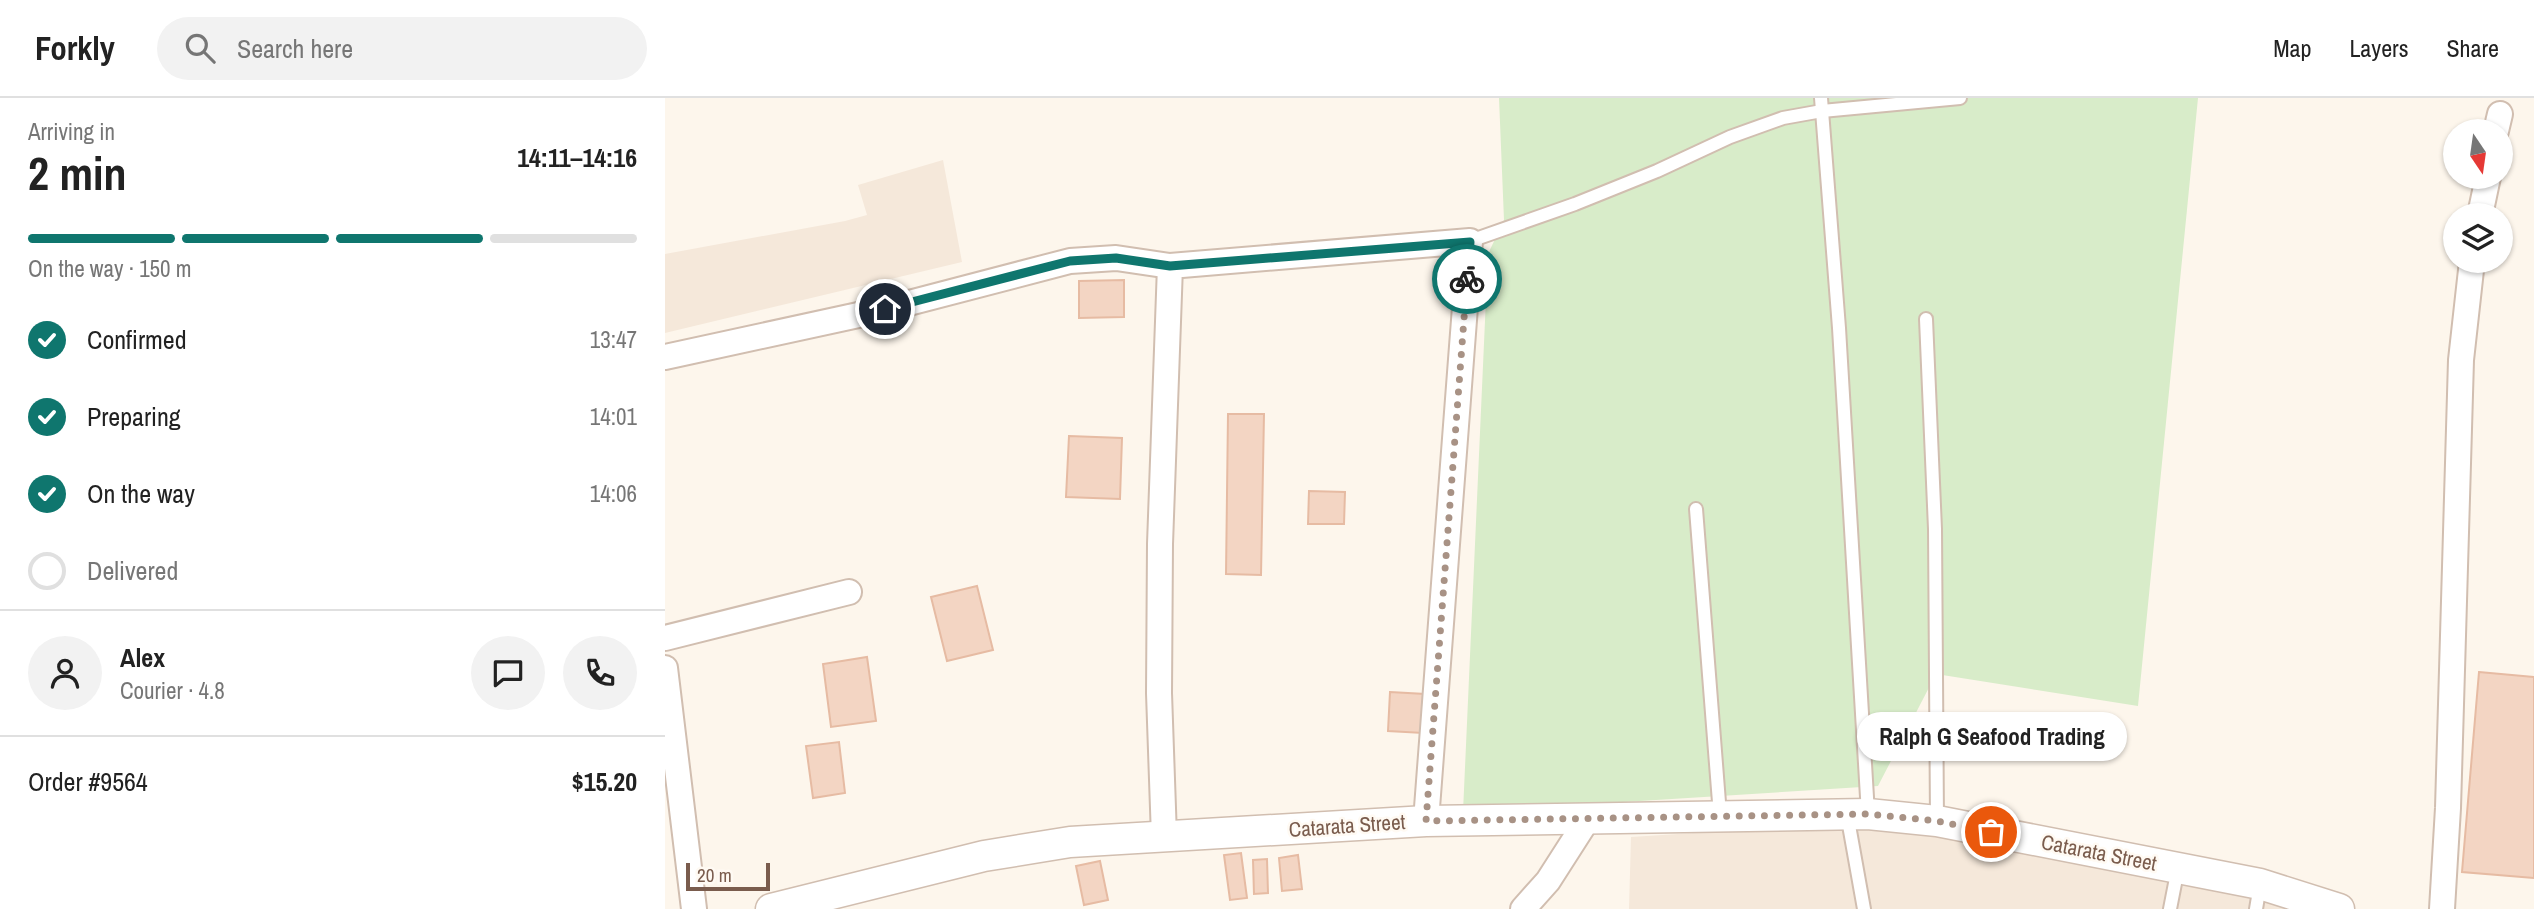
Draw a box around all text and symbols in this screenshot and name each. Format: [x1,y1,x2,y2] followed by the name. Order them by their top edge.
[157,17,647,80] search box
[35,26,115,70] text: Forkly
[181,29,219,67] icon: search
[237,31,353,66] text: Search here
[2273,32,2311,64] text: Map
[2349,32,2408,64] text: Layers
[2446,32,2499,64] text: Share
[28,116,115,147] text: Arriving in
[2443,119,2513,189] north arrow
[2443,119,2513,273] map controls
[517,140,637,175] text: 14:11–14:16
[28,142,127,204] text: 2 min
[2443,203,2513,273] button: layers
[1432,244,1502,314] courier
[28,253,192,284] text: On the way · 150 m
[1448,260,1486,298] icon: bike
[855,279,915,339] pin
[866,290,904,328] icon: home
[28,321,66,359] icon: check
[87,322,187,357] text: Confirmed
[590,324,637,355] text: 13:47
[28,398,66,436] icon: check
[87,399,181,434] text: Preparing
[590,401,637,432] text: 14:01
[28,475,66,513] icon: check
[87,476,195,511] text: On the way
[590,478,637,509] text: 14:06
[87,553,178,588] text: Delivered
[28,636,102,710] button: person
[471,636,545,710] button: chat
[563,636,637,710] button: phone
[120,640,165,675] text: Alex
[120,675,225,706] text: Courier · 4.8
[1856,713,2126,762] callout: Ralph G Seafood Trading
[1879,721,2105,752] text: Ralph G Seafood Trading
[28,764,148,799] text: Order #9564
[572,764,637,799] text: $15.20
[1961,802,2021,862] pin
[1288,807,1406,844] street label: Catarata Street
[1972,813,2010,851] icon: bag
[2039,827,2159,878] street label: Catarata Street
[686,860,770,892] scale bar
[697,862,732,888] text: 20 m

